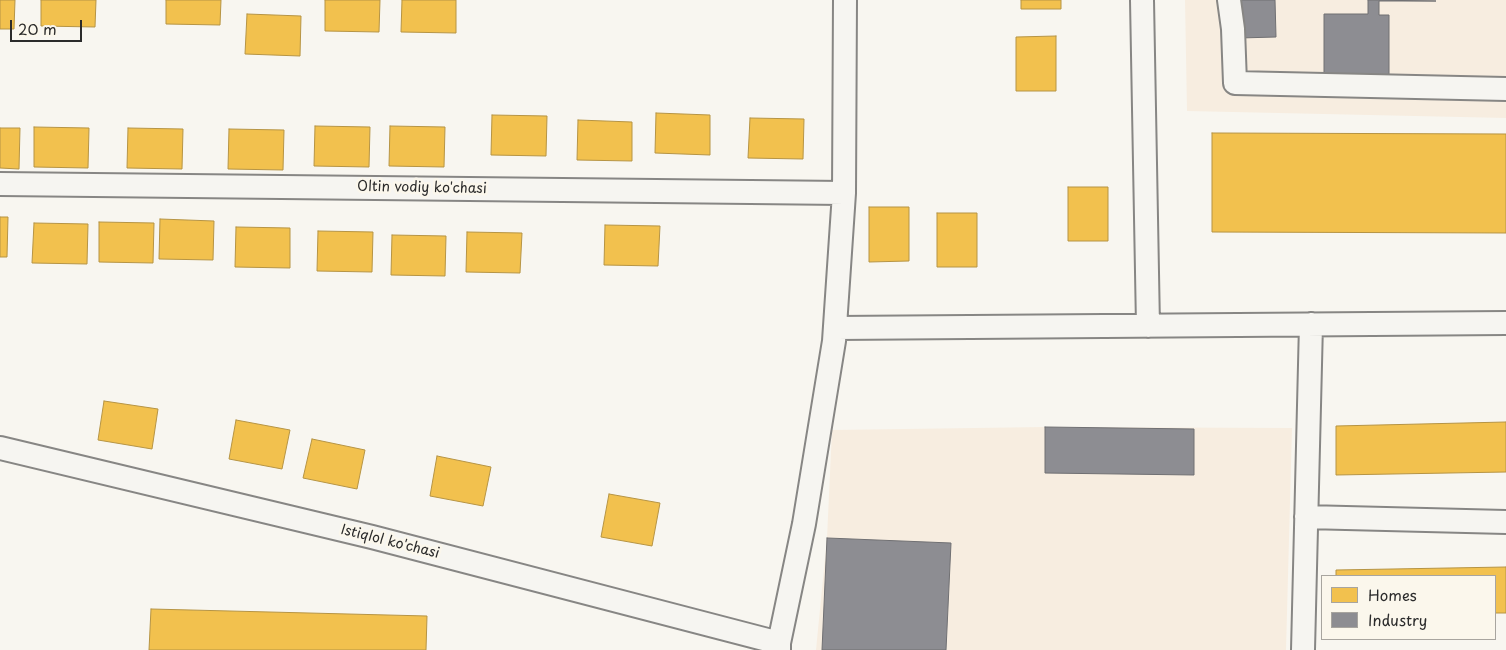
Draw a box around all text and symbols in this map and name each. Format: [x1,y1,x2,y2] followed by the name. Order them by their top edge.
[12,10,85,42] scale bar
[18,17,57,40] text: 20 m
[357,178,487,198] street label: Oltin vodiy ko'chasi
[339,522,441,562] street label: Istiqlol ko'chasi
[1321,575,1496,640] legend
[1368,583,1417,606] text: Homes
[1368,608,1427,631] text: Industry

